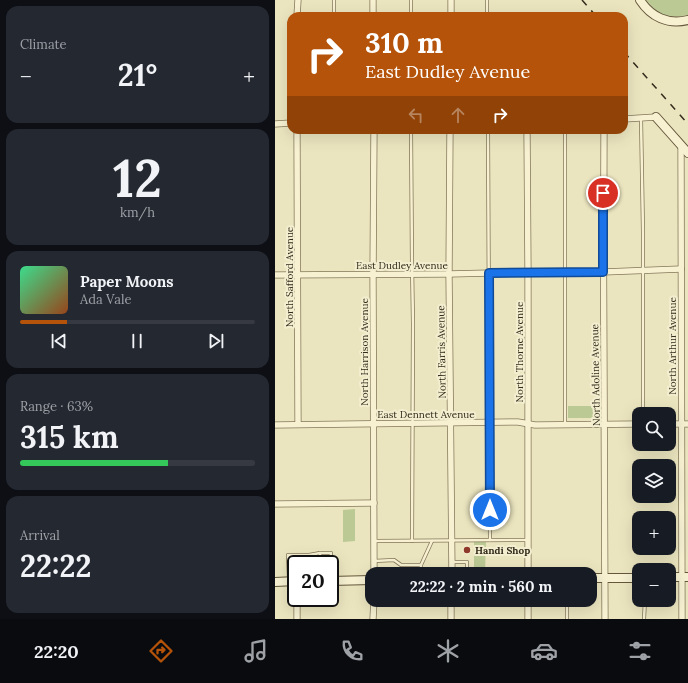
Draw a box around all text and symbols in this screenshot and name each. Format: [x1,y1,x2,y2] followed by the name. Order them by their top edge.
[365,25,443,61] text: 310 m
[299,28,351,80] icon: right
[20,36,67,53] text: Climate
[118,56,157,94] text: 21°
[365,60,530,83] text: East Dudley Avenue
[20,62,32,90] text: −
[243,62,255,90] text: +
[405,104,427,126] icon: left
[447,104,469,126] icon: ahead
[489,104,511,126] icon: right
[113,145,162,211] text: 12
[586,176,620,210] pin
[592,182,614,204] icon: arrive
[120,204,155,221] text: km/h
[283,226,296,327] street label: North Safford Avenue
[356,259,449,272] street label: East Dudley Avenue
[80,272,174,291] text: Paper Moons
[80,291,132,308] text: Ada Vale
[666,297,679,395] street label: North Arthur Avenue
[358,298,371,406] street label: North Harrison Avenue
[513,301,526,402] street label: North Thorne Avenue
[434,305,449,399] street label: North Farris Avenue
[588,323,603,426] street label: North Adoline Avenue
[48,330,70,352] icon: previous
[126,330,148,352] icon: pause
[205,330,227,352] icon: next
[20,398,93,415] text: Range · 63%
[632,407,676,607] map controls
[632,407,676,451] button: search
[377,408,475,421] street label: East Dennett Avenue
[20,418,119,456] text: 315 km
[632,459,676,503] button: layers
[469,489,511,531] position arrow
[632,511,676,555] button: +
[20,527,60,544] text: Arrival
[475,544,530,557] place label: Handi Shop
[462,545,472,555] marker: Handi Shop
[20,547,91,585] text: 22:22
[287,555,339,607] speed limit sign: 20
[632,563,676,607] button: −
[410,577,552,596] text: 22:22 · 2 min · 560 m
[147,637,175,665] icon: directions
[242,637,270,665] icon: music
[338,637,366,665] icon: phone
[434,637,462,665] icon: climate
[530,637,558,665] icon: car
[626,637,654,665] icon: filters
[34,640,79,663] text: 22:20

